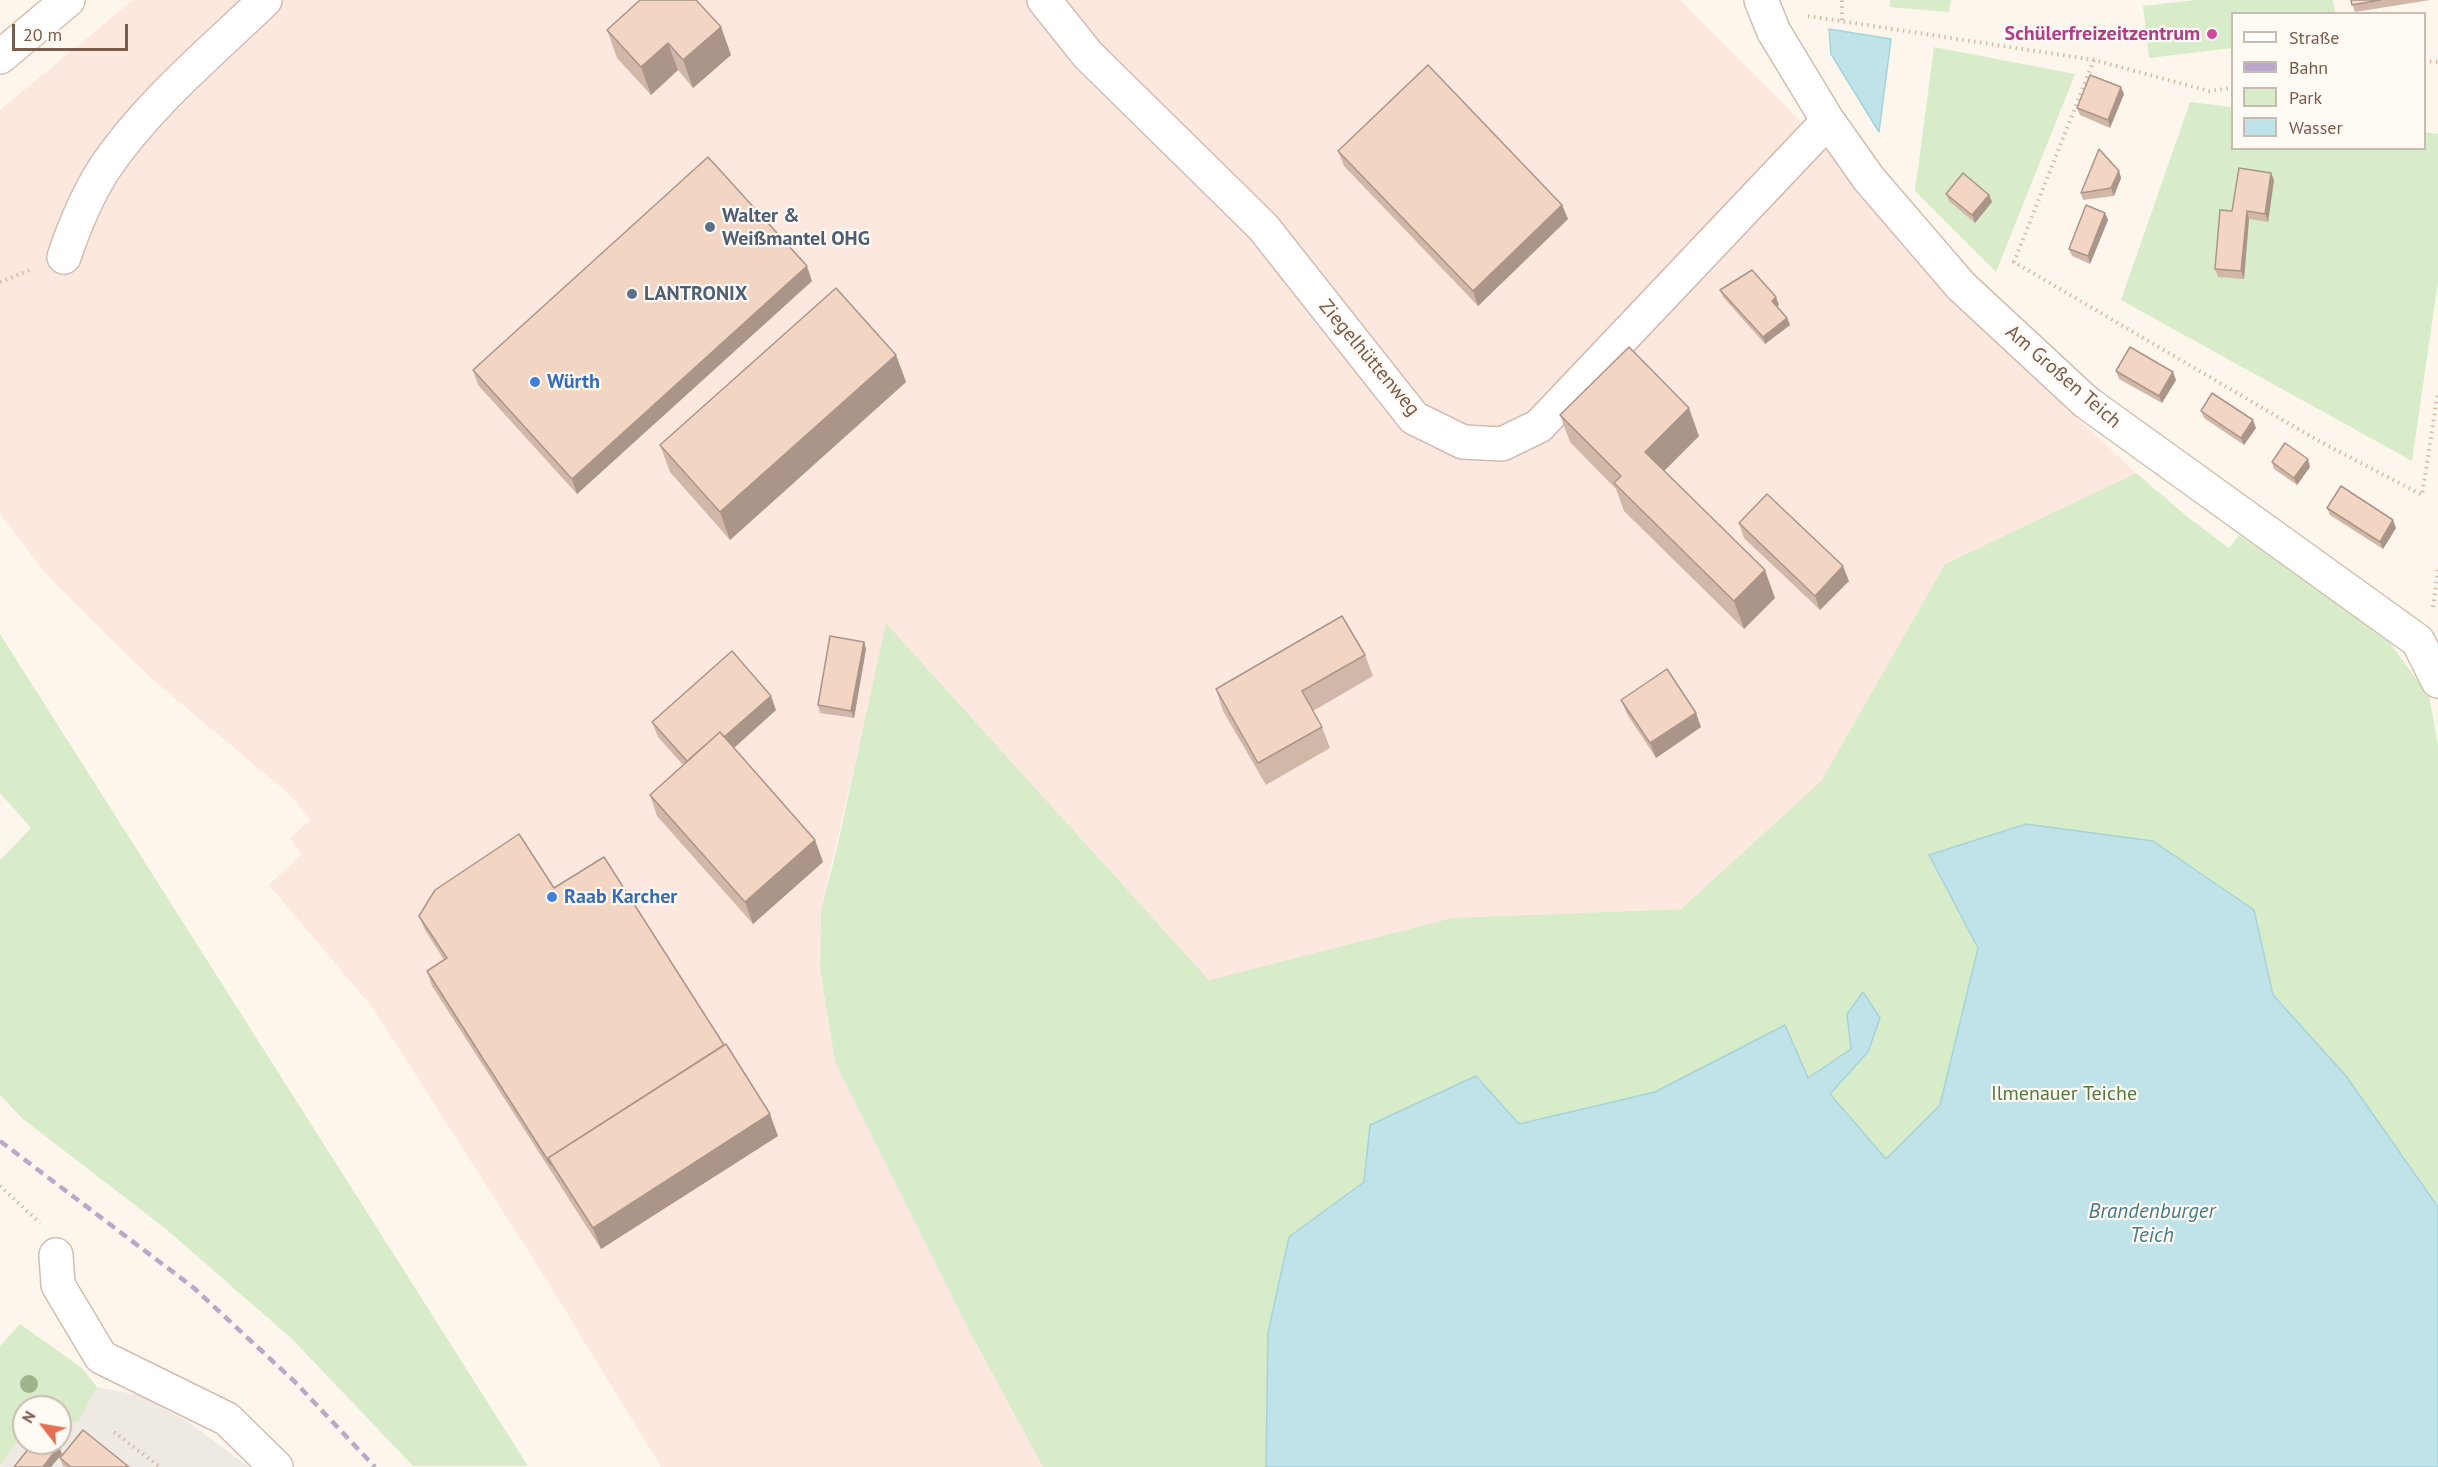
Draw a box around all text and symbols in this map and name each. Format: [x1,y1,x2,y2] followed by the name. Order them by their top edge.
[15,12,130,50] scale bar
[2231,12,2426,150] legend
[2005,22,2200,46] place label: Schülerfreizeitzentrum
[23,23,62,46] text: 20 m
[2289,26,2340,49] text: Straße
[2205,27,2219,41] marker: Schülerfreizeitzentrum
[2289,56,2328,79] text: Bahn
[2289,86,2322,109] text: Park
[2289,116,2343,139] text: Wasser
[722,204,870,251] place label: Walter & Weißmantel OHG
[703,220,717,234] marker: Walter & Weißmantel OHG
[644,282,747,306] place label: LANTRONIX
[625,287,639,301] marker: LANTRONIX
[1313,295,1425,421] street label: Ziegelhüttenweg
[2000,320,2126,434] street label: Am Großen Teich
[547,370,600,394] place label: Würth
[528,375,542,389] marker: Würth
[564,885,677,909] place label: Raab Karcher
[545,890,559,904] marker: Raab Karcher
[1991,1082,2137,1106] park label: Ilmenauer Teiche
[2089,1199,2215,1249] water label: Brandenburger Teich
[12,1395,72,1455] north arrow
[17,1407,40,1426] text: N

